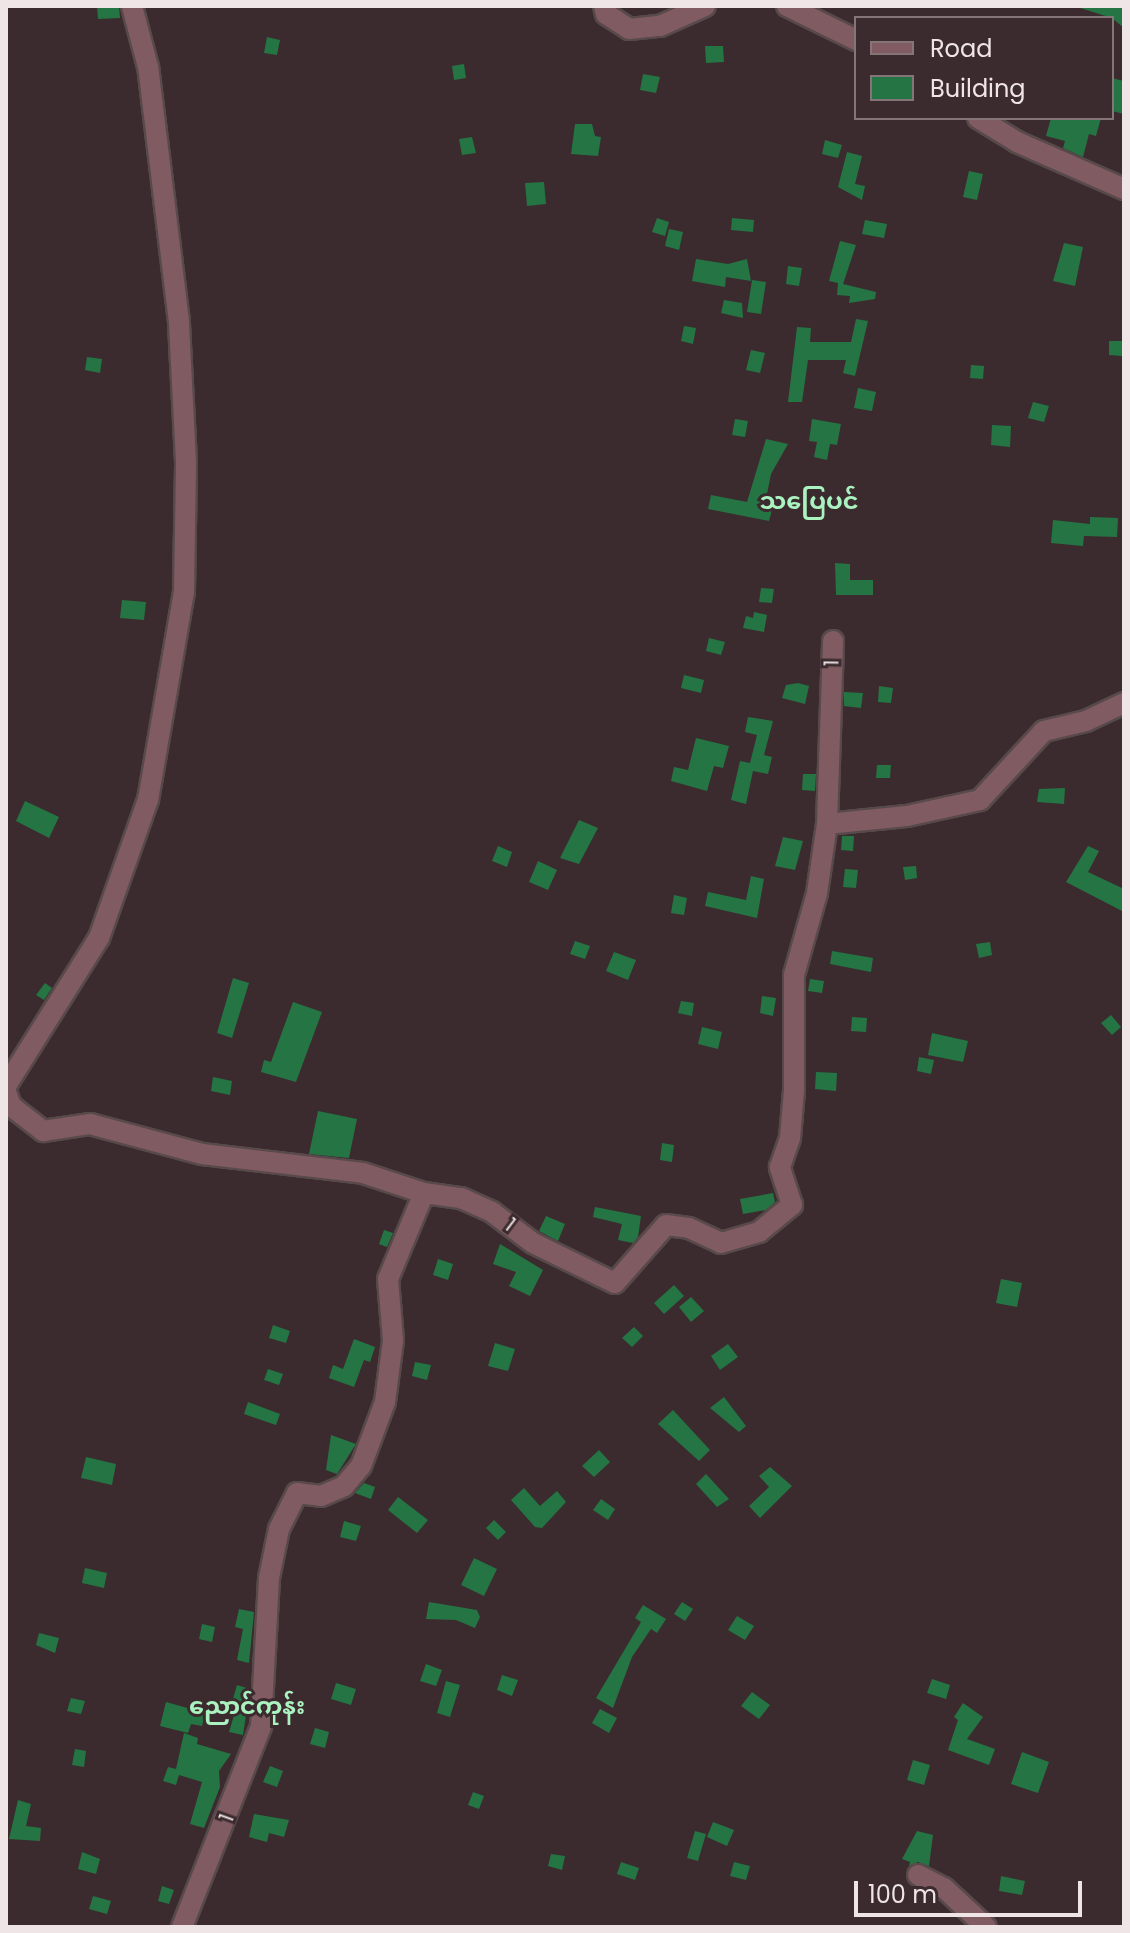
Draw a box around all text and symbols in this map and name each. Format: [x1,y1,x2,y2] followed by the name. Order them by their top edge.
[854,16,1114,120] legend
[930,32,992,65] text: Road
[930,72,1026,105] text: Building
[759,487,859,515] district label: သပြေပင်
[820,660,844,666] street label: 1
[500,1213,520,1237] street label: 1
[189,1692,305,1720] district label: ညောင်ကုန်း
[215,1811,239,1825] street label: 1
[858,1865,1086,1915] scale bar
[868,1878,937,1911] text: 100 m

